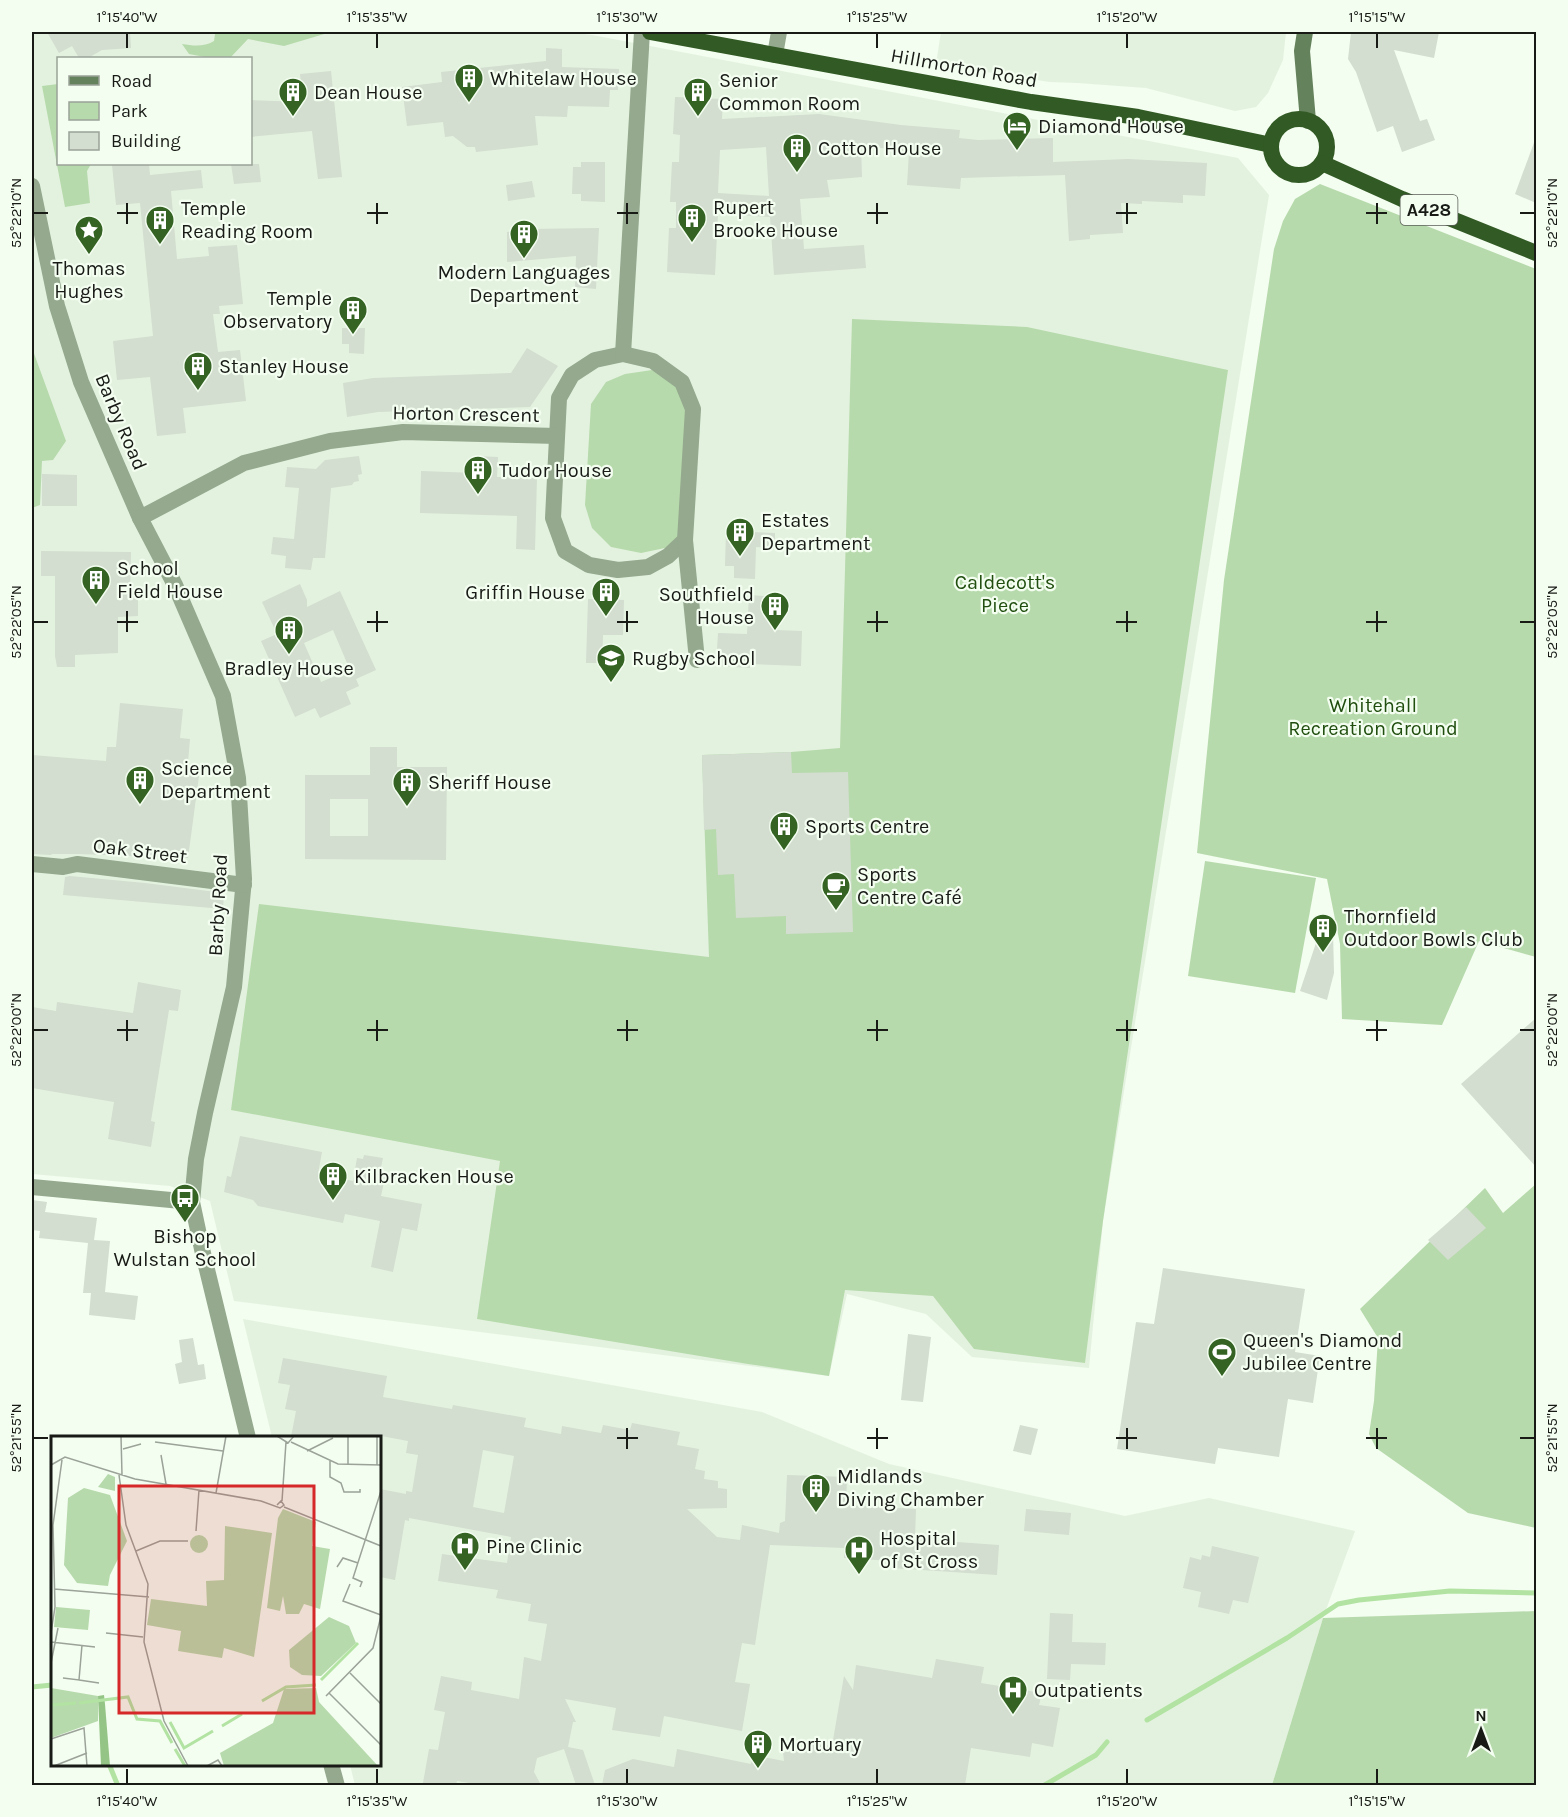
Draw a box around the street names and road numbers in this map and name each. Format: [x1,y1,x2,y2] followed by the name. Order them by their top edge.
[889,44,1039,92] street label: Hillmorton Road
[1400,195,1458,225] road number: A428
[90,370,152,474] street label: Barby Road
[392,401,540,427] street label: Horton Crescent
[92,834,189,868] street label: Oak Street
[204,853,232,957] street label: Barby Road

